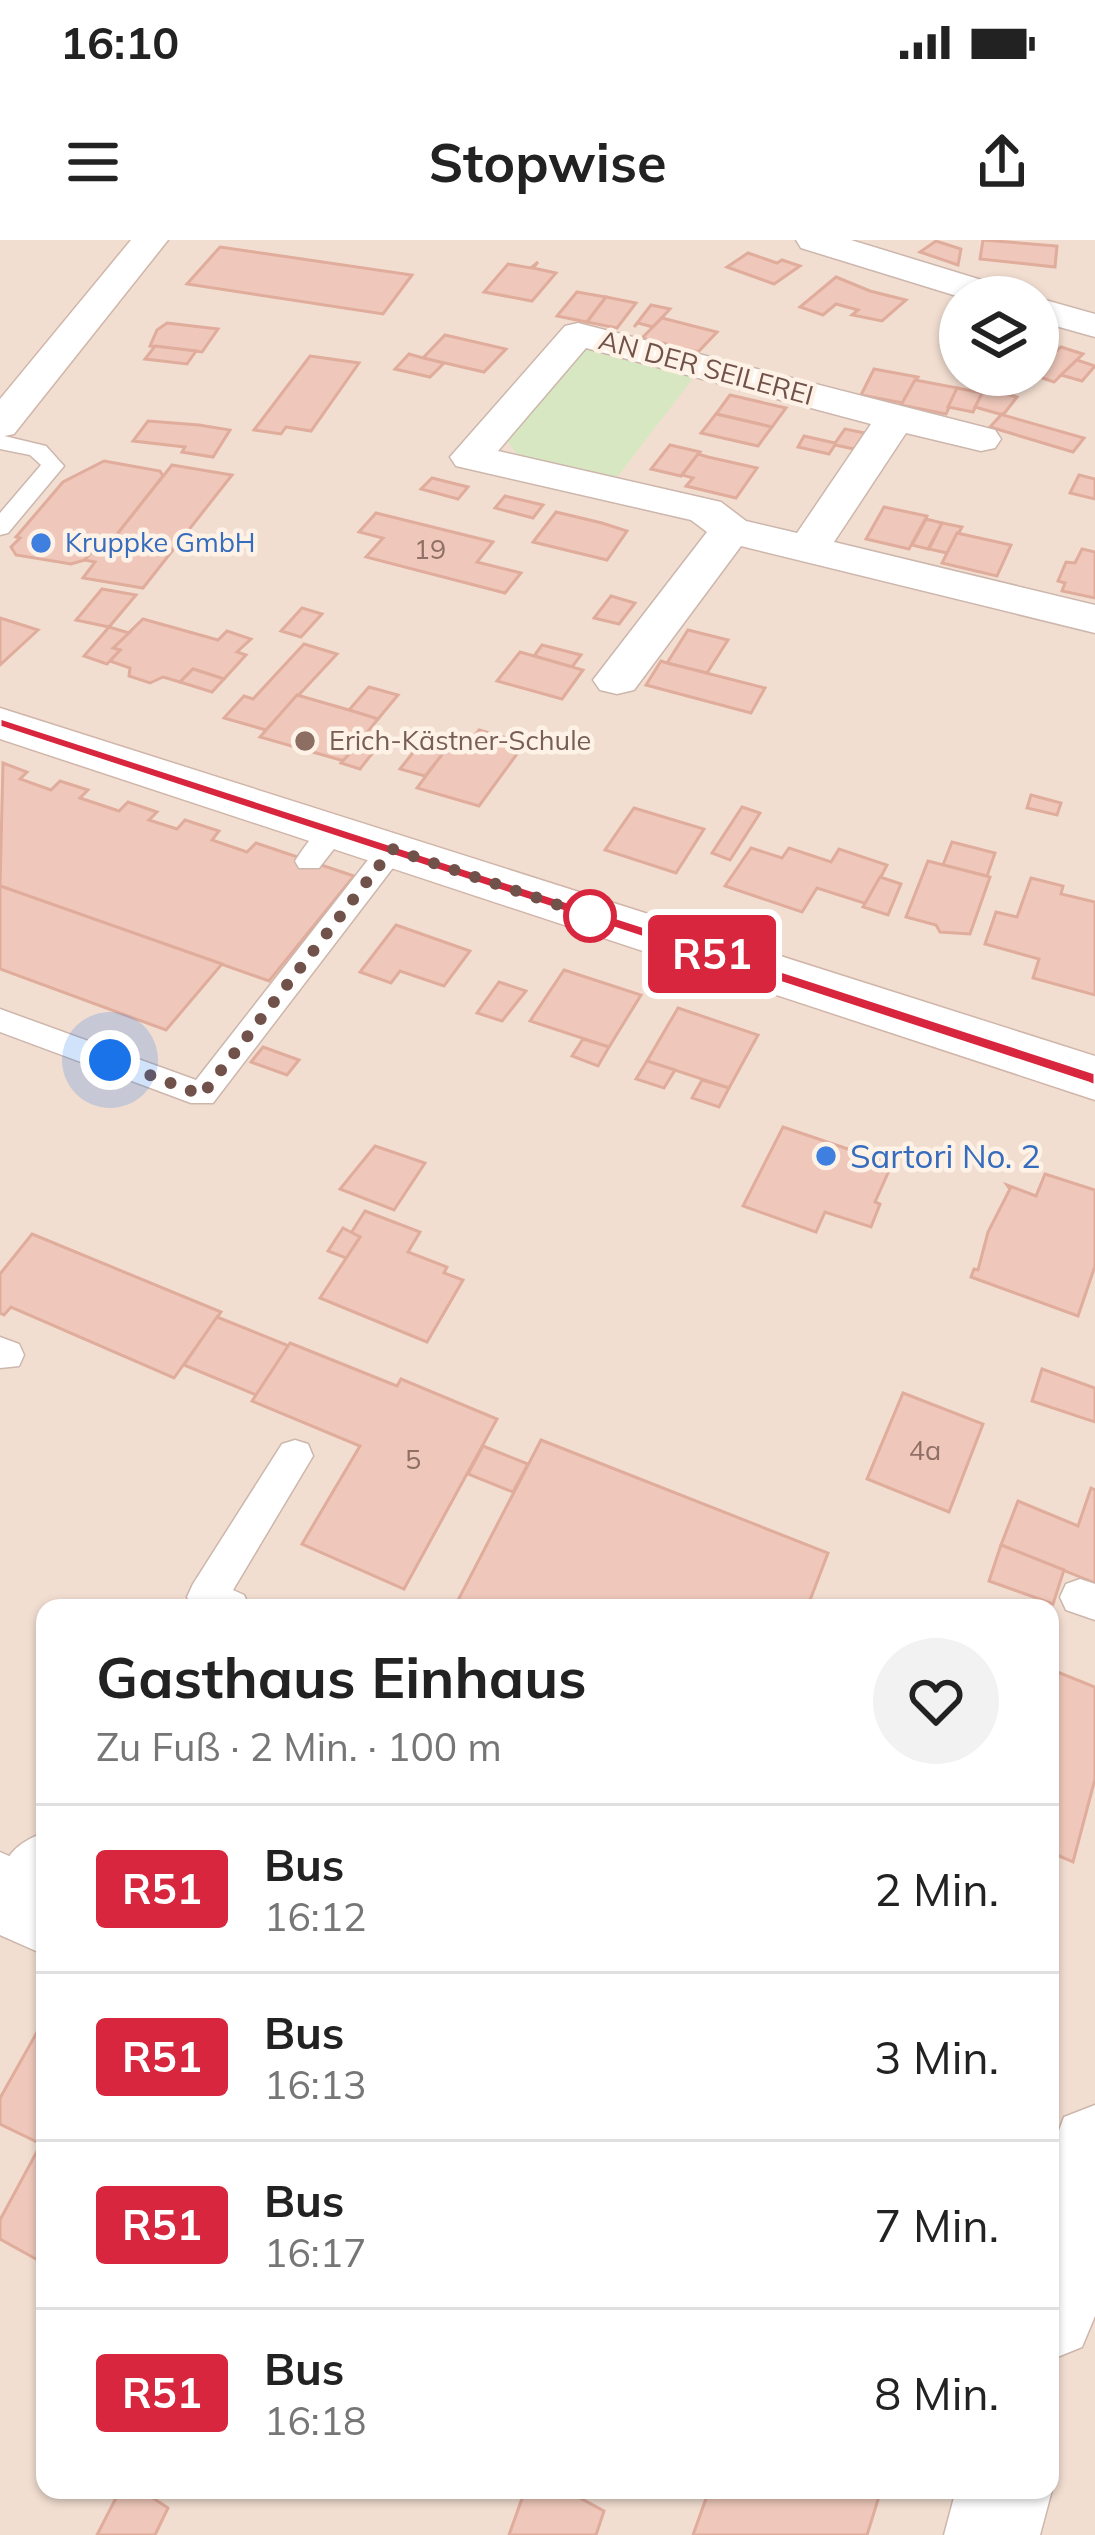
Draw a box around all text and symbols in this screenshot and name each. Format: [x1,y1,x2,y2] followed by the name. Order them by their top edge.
[60,14,179,70] text: 16:10
[428,128,667,196] text: Stopwise
[60,129,126,195] icon: menu
[969,129,1035,195] icon: share
[939,276,1059,396] map controls
[939,276,1059,396] button: layers
[595,322,817,412] street label: AN DER SEILEREI
[65,525,256,559] place label: Kruppke GmbH
[28,530,54,556] marker: Kruppke GmbH
[414,532,446,566] house number: 19
[329,723,591,757] place label: Erich-Kästner-Schule
[292,728,318,754] marker: Erich-Kästner-Schule
[565,891,615,941] unlabelled marker
[643,915,781,993] line badge: R51
[672,927,752,980] text: R51
[80,1030,140,1090] your location
[850,1135,1041,1176] place label: Sartori No. 2
[813,1143,839,1169] marker: Sartori No. 2
[909,1433,941,1467] house number: 4a
[405,1442,421,1476] house number: 5
[873,1638,999,1764] button: heart
[96,1641,587,1712] text: Gasthaus Einhaus
[96,1722,502,1771] text: Zu Fuß · 2 Min. · 100 m
[264,1836,344,1892] text: Bus
[874,1861,999,1917] text: 2 Min.
[122,1862,202,1915] text: R51
[264,1892,367,1941] text: 16:12
[264,2004,344,2060] text: Bus
[874,2029,999,2085] text: 3 Min.
[122,2030,202,2083] text: R51
[264,2060,367,2109] text: 16:13
[264,2172,344,2228] text: Bus
[874,2197,999,2253] text: 7 Min.
[122,2198,202,2251] text: R51
[264,2228,367,2277] text: 16:17
[264,2340,344,2396] text: Bus
[874,2365,999,2421] text: 8 Min.
[122,2366,202,2419] text: R51
[264,2396,367,2445] text: 16:18

